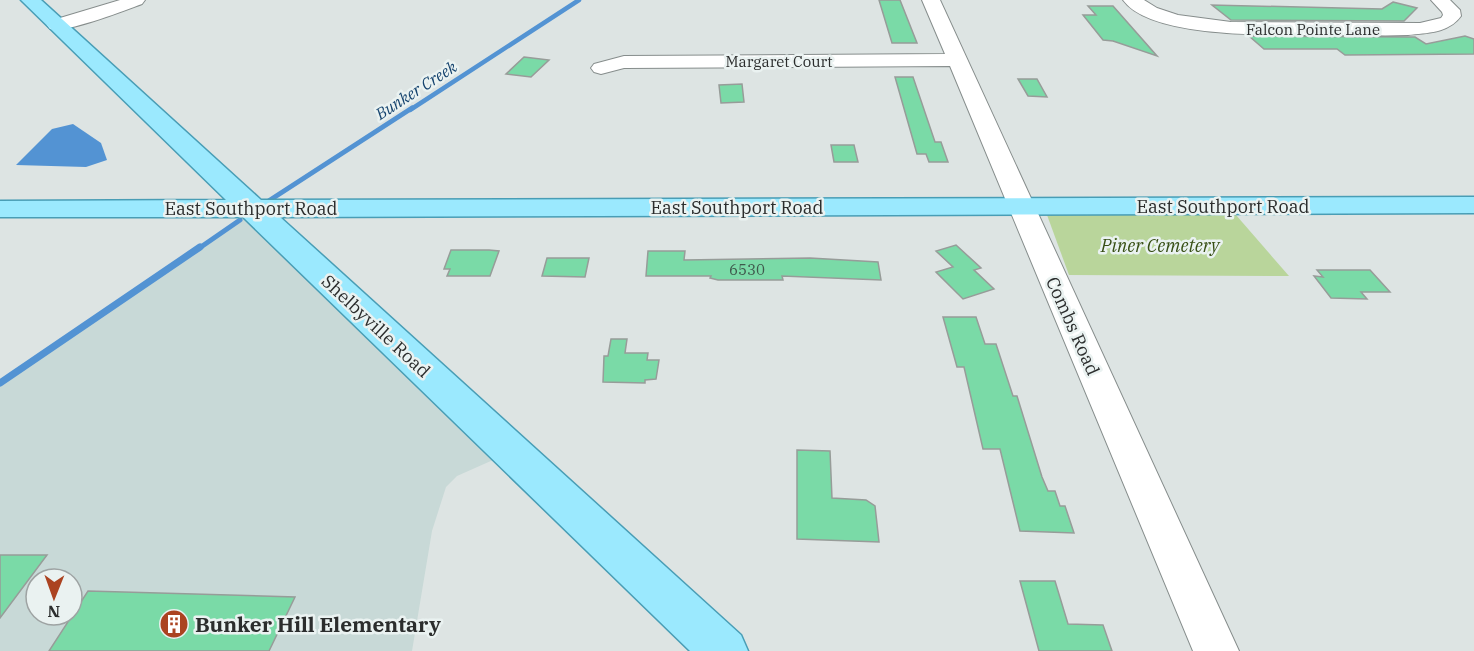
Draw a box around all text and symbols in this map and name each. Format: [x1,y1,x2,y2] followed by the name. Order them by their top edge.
[1246,20,1380,39] street label: Falcon Pointe Lane
[725,52,833,71] street label: Margaret Court
[371,56,461,124] water label: Bunker Creek
[1137,195,1310,218] street label: East Southport Road
[651,196,824,219] street label: East Southport Road
[165,197,338,220] street label: East Southport Road
[1100,234,1221,257] park label: Piner Cemetery
[729,260,765,279] house number: 6530
[317,270,435,382] street label: Shelbyville Road
[1041,273,1105,379] street label: Combs Road
[24,567,84,627] north arrow
[47,602,60,622] text: N
[158,608,190,640] building icon: Bunker Hill Elementary
[195,610,441,638] place label: Bunker Hill Elementary

